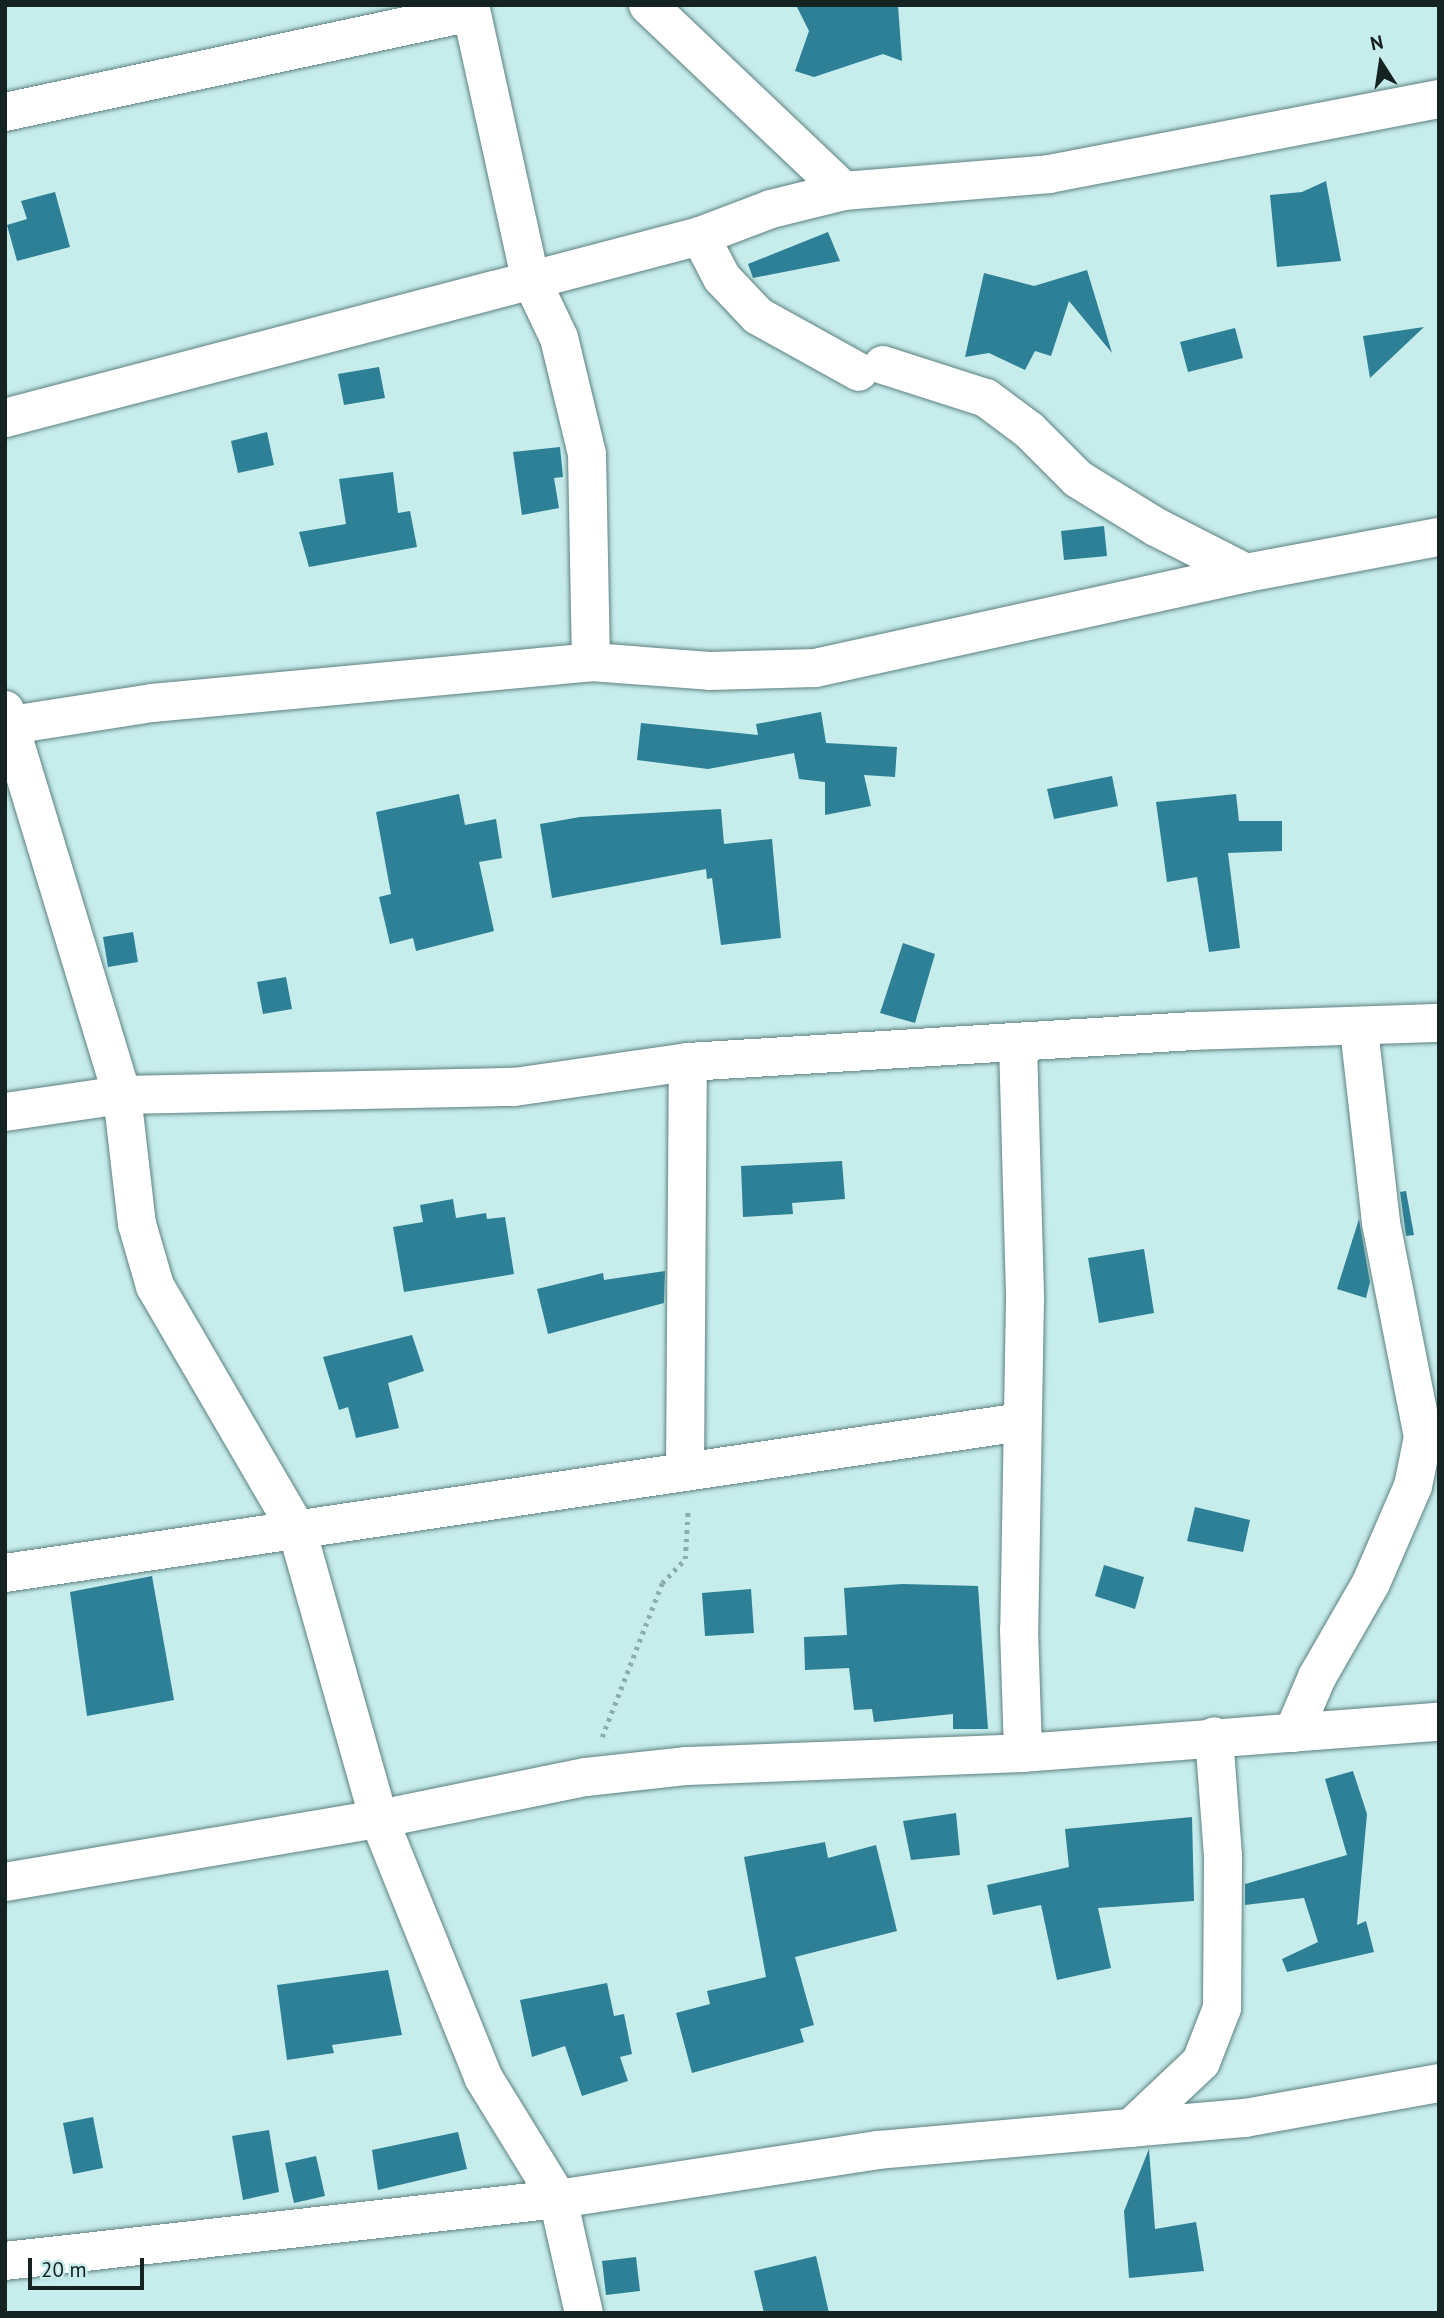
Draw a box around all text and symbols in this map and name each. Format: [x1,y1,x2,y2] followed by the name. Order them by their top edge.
[1346,28,1416,98] north arrow
[1368,29,1385,55] text: N
[32,2244,147,2288] scale bar
[41,2256,87,2283] text: 20 m

